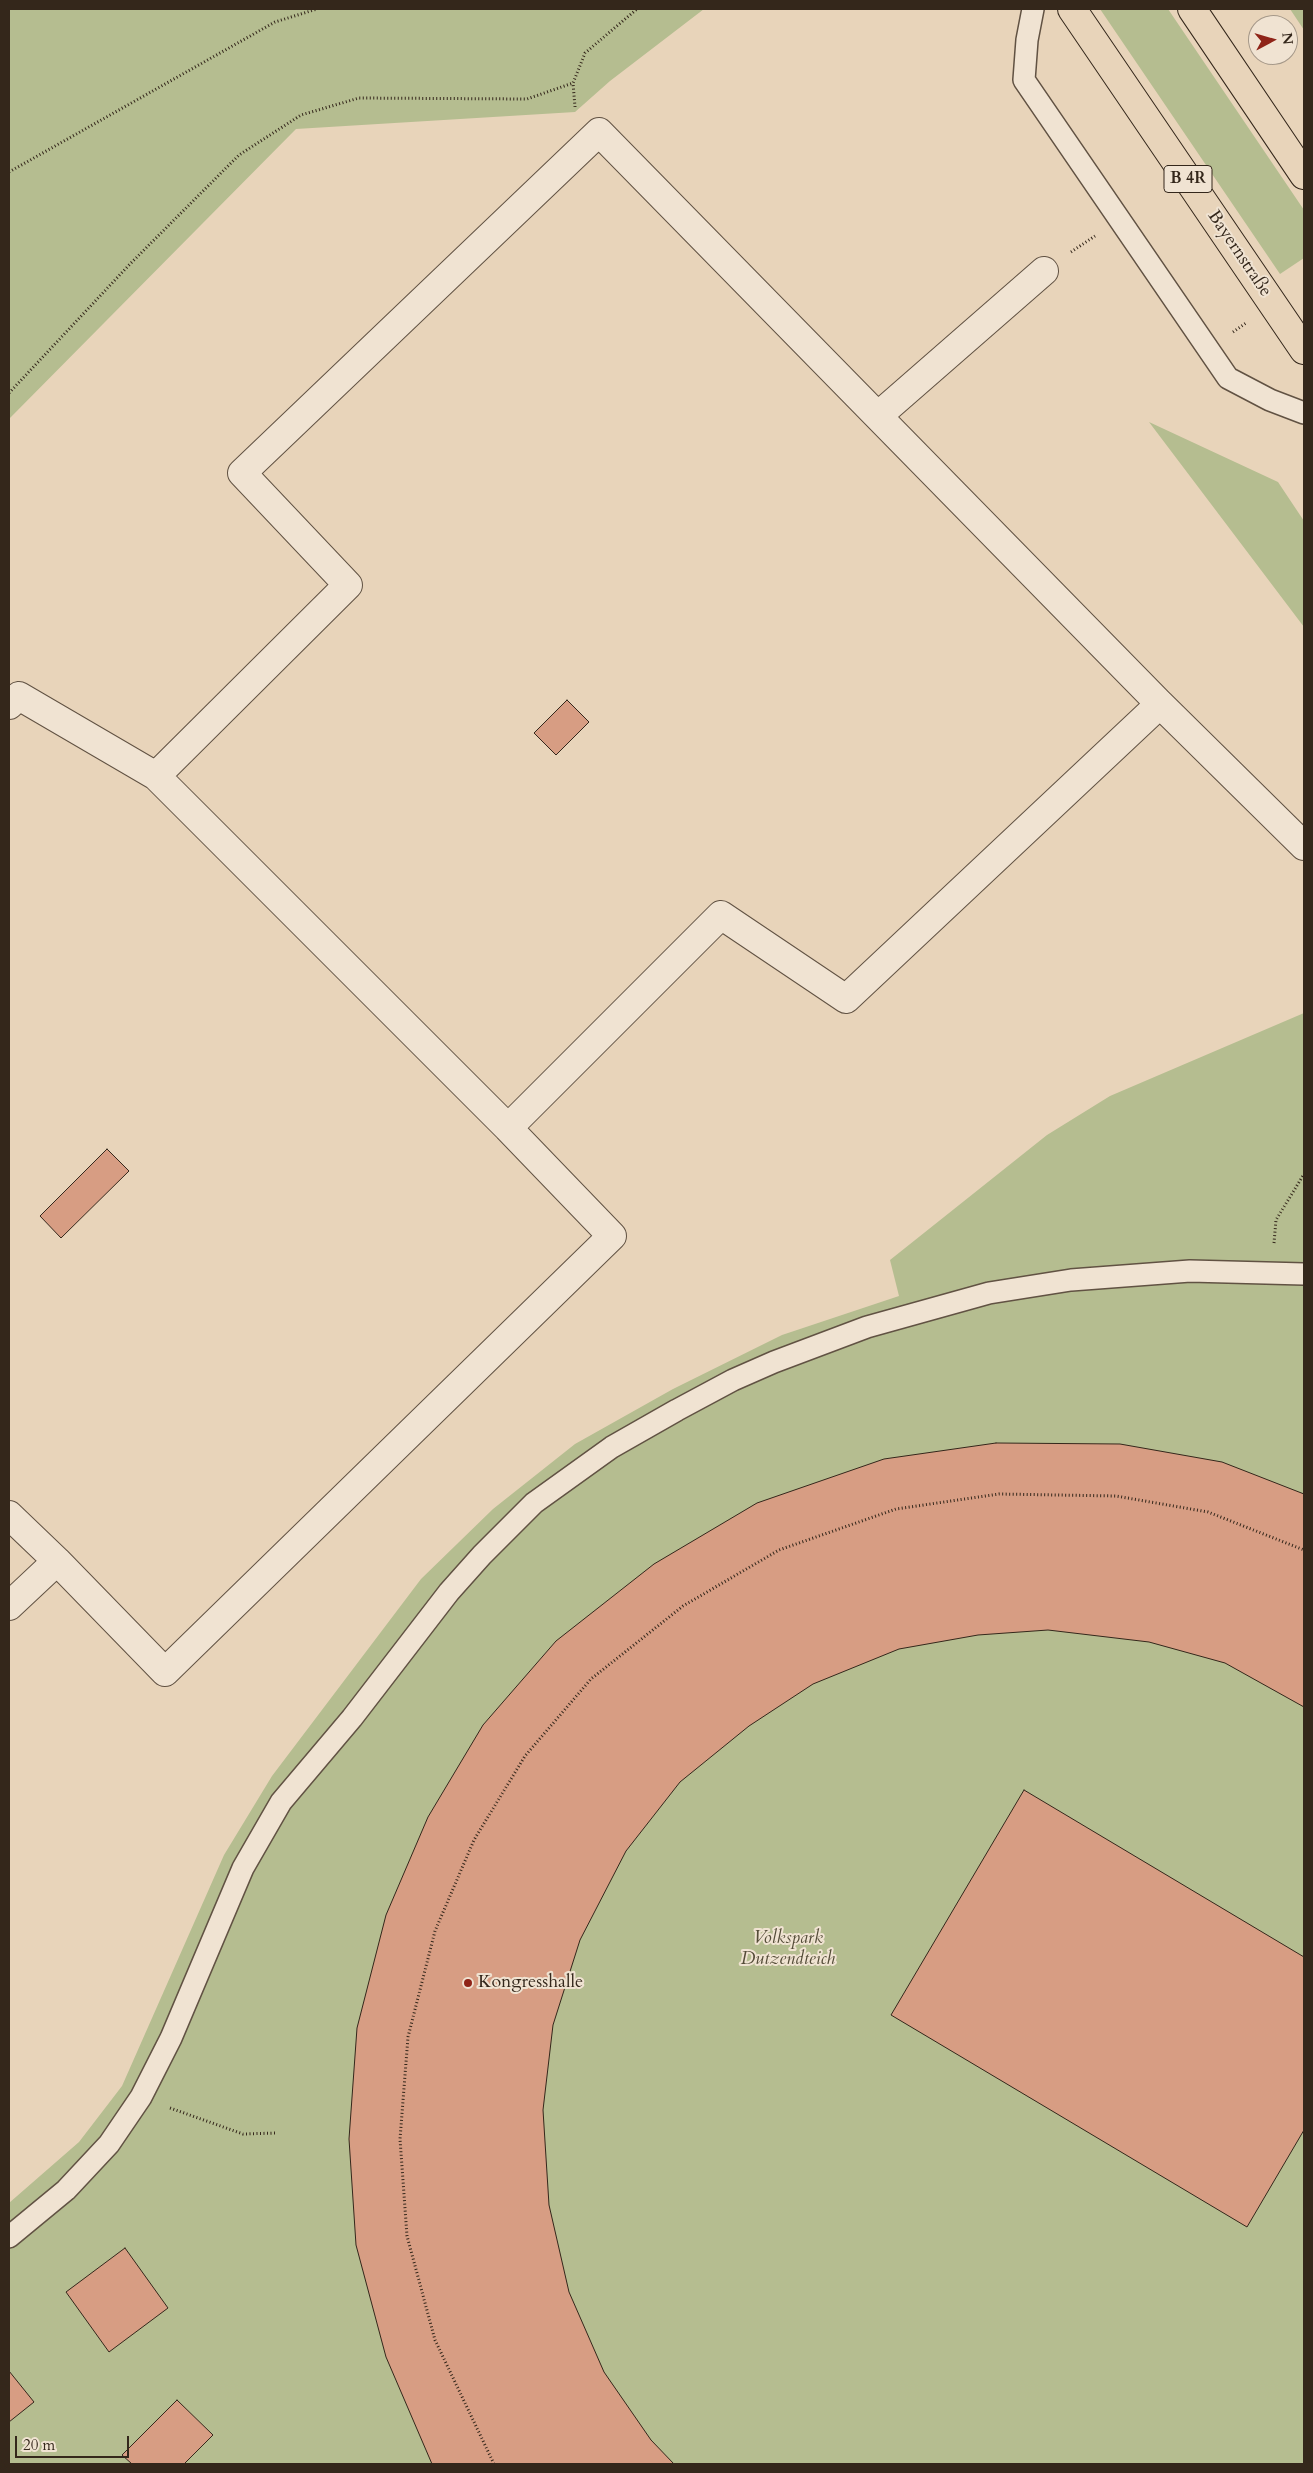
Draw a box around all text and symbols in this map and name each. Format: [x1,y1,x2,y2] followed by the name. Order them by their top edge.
[1248,15,1298,65] north arrow
[1277,31,1298,46] text: N
[1164,165,1212,192] road number: B 4R
[1202,207,1276,301] street label: Bayernstraße
[741,1928,835,1970] park label: Volkspark Dutzendteich
[478,1972,583,1994] place label: Kongresshalle
[462,1977,474,1989] marker: Kongresshalle
[18,2426,131,2458] scale bar
[23,2435,55,2455] text: 20 m

